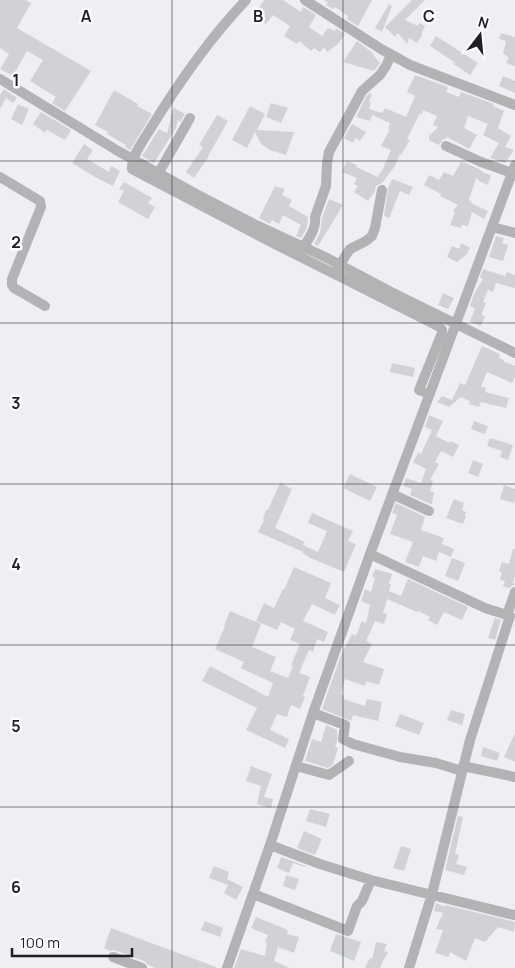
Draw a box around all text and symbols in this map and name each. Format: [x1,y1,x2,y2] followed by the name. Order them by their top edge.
[81,5,92,27] text: A
[253,5,263,27] text: B
[423,5,435,27] text: C
[455,10,505,60] north arrow
[476,12,491,33] text: N
[12,69,20,91] text: 1
[11,231,21,253] text: 2
[11,392,21,414] text: 3
[11,553,21,575] text: 4
[11,715,21,737] text: 5
[11,876,21,898] text: 6
[12,926,132,958] scale bar
[20,932,60,953] text: 100 m

